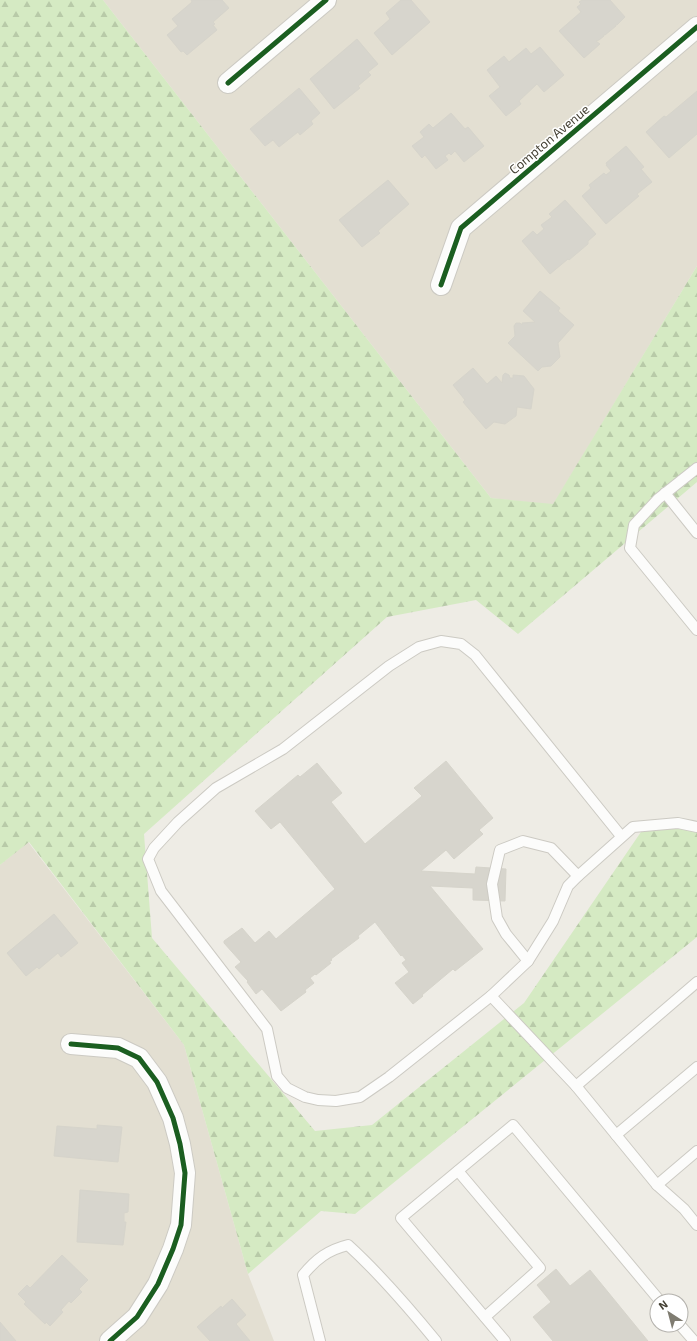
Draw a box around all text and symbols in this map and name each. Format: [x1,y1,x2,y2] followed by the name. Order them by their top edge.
[506,101,592,177] street label: Compton Avenue
[649,1293,689,1333] north arrow
[656,1297,670,1312] text: N

